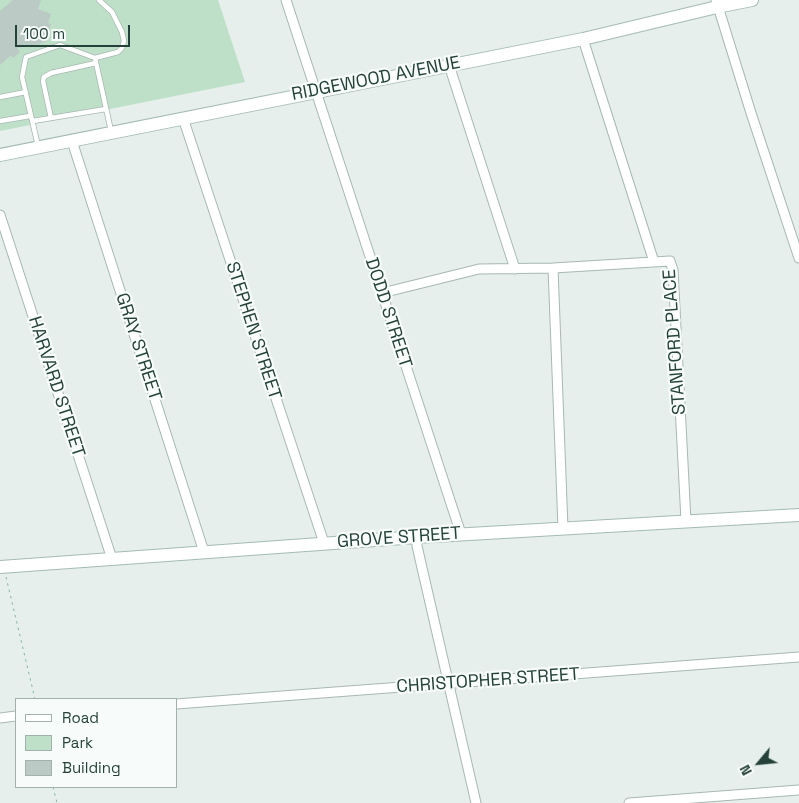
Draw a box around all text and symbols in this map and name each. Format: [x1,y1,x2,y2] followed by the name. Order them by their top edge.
[18,15,132,47] scale bar
[23,24,65,43] text: 100 m
[290,52,462,106] street label: RIDGEWOOD AVENUE
[360,255,416,371] street label: DODD STREET
[221,259,285,403] street label: STEPHEN STREET
[659,268,691,416] street label: STANFORD PLACE
[110,290,166,404] street label: GRAY STREET
[23,314,89,460] street label: HARVARD STREET
[336,523,462,553] street label: GROVE STREET
[396,664,580,698] street label: CHRISTOPHER STREET
[15,698,178,788] legend
[62,708,99,727] text: Road
[62,733,93,752] text: Park
[734,738,784,788] north arrow
[62,758,121,777] text: Building
[736,762,756,778] text: N

